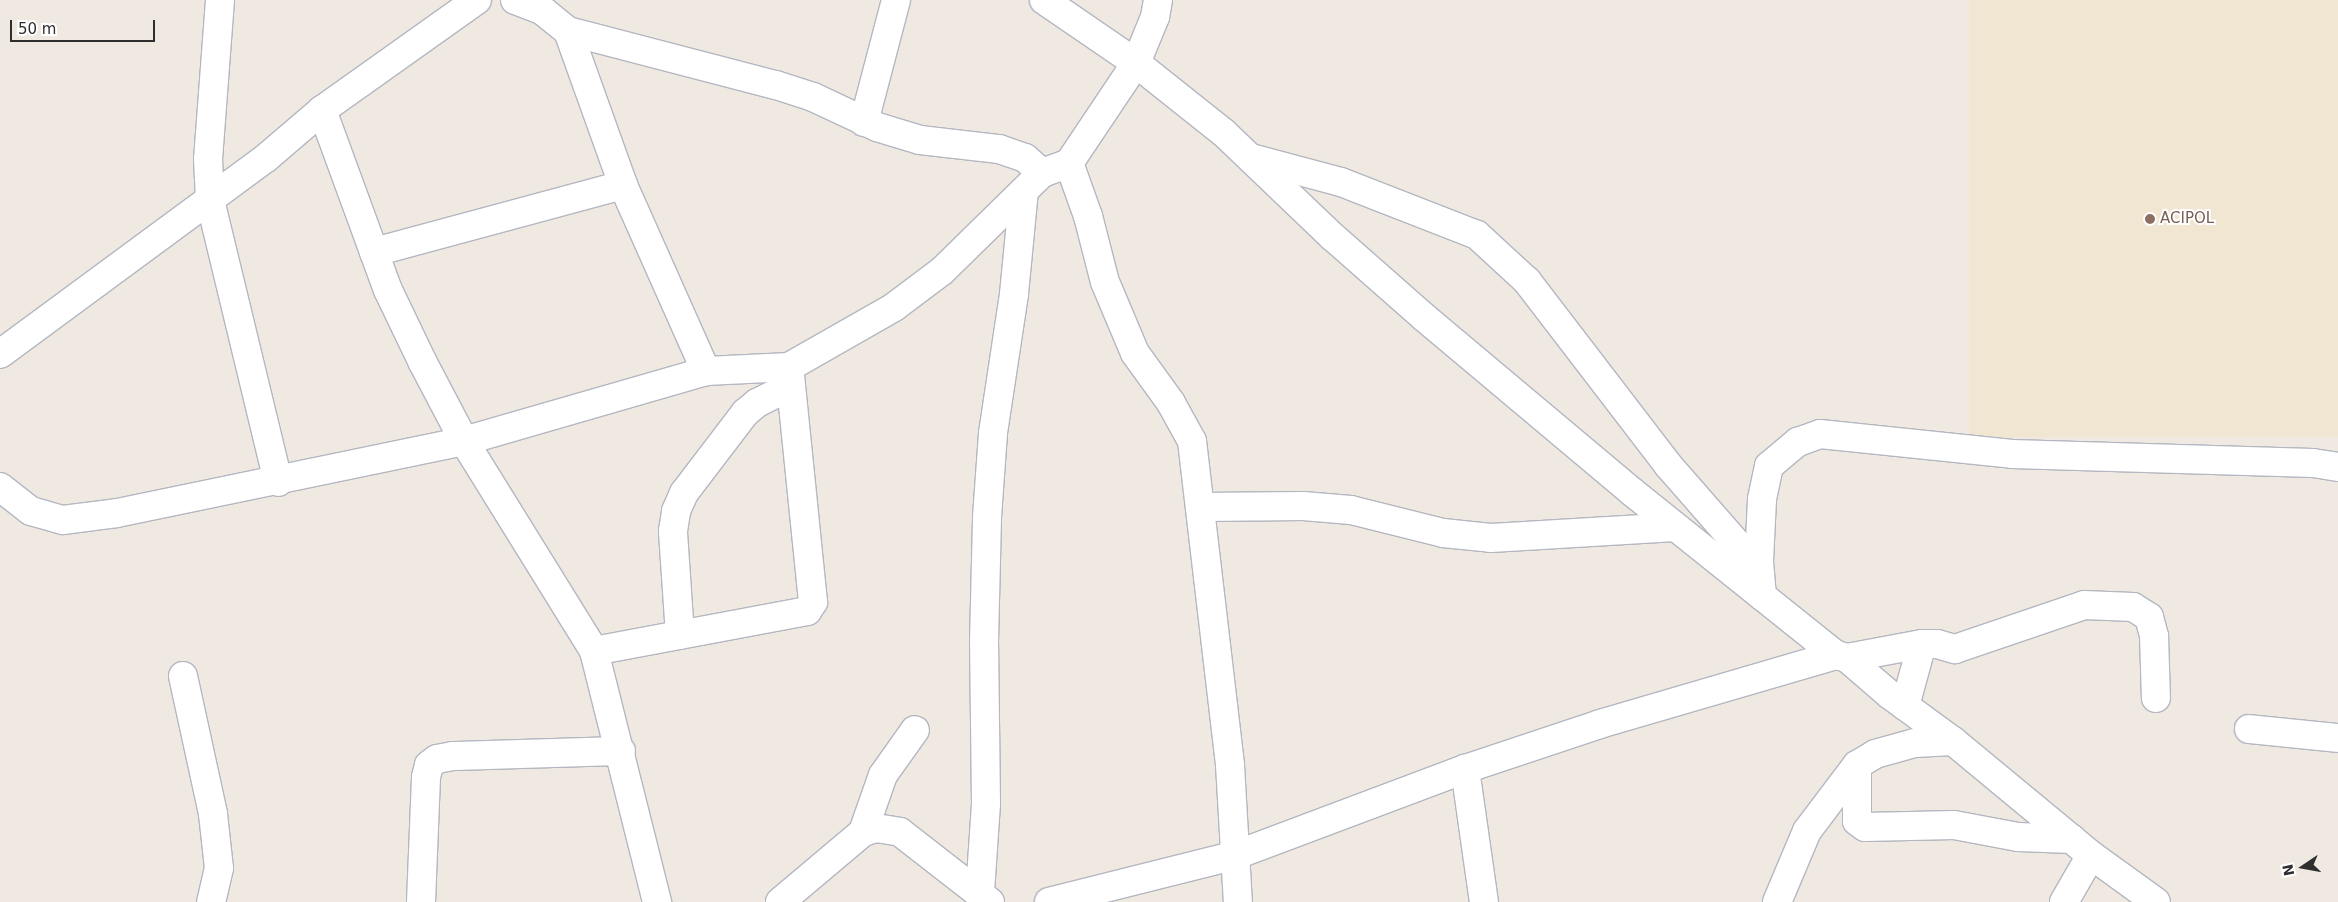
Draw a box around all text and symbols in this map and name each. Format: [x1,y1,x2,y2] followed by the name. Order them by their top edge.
[12,10,158,42] scale bar
[18,20,56,38] text: 50 m
[2160,210,2214,228] place label: ACIPOL
[2144,213,2156,225] marker: ACIPOL
[2278,842,2328,892] north arrow
[2279,863,2297,878] text: N

